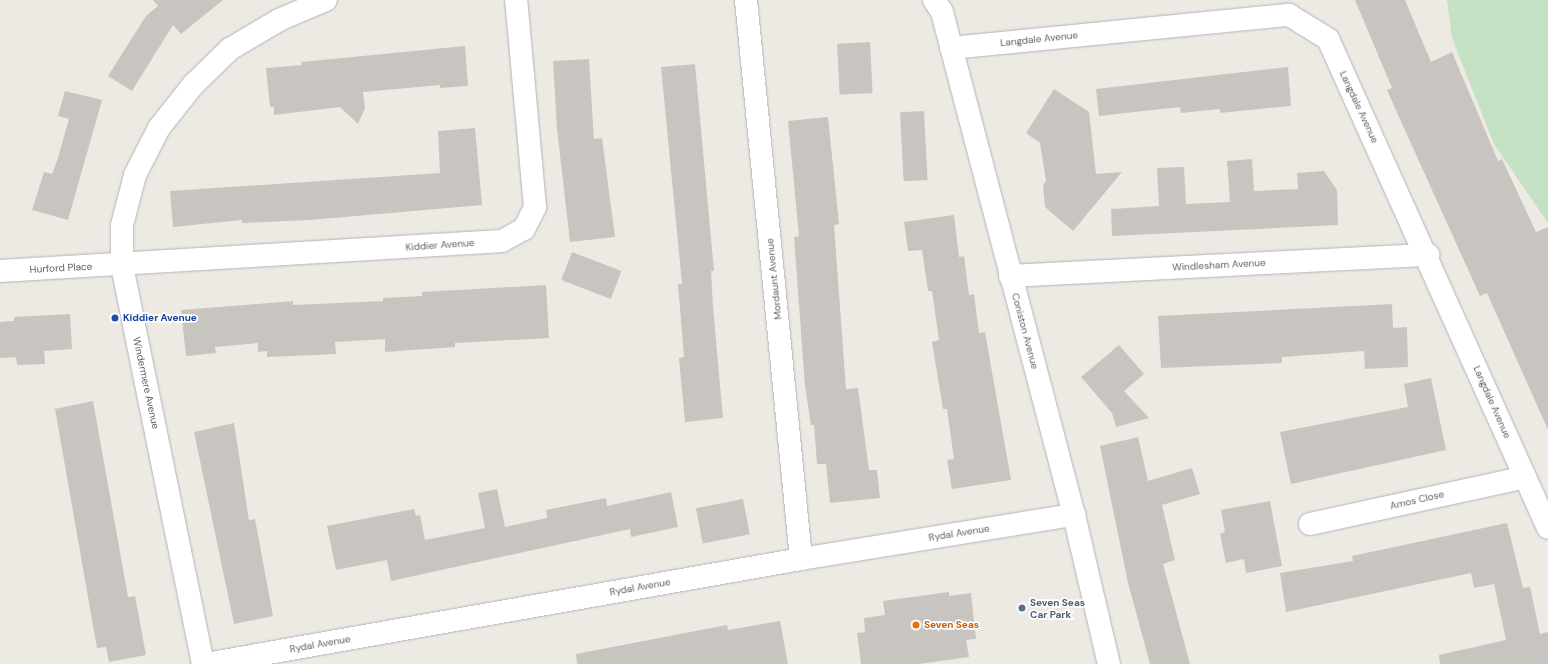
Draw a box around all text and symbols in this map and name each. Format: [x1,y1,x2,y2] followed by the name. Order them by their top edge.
[1000,29,1078,49] street label: Langdale Avenue
[1337,69,1381,145] street label: Langdale Avenue
[405,237,475,253] street label: Kiddier Avenue
[764,238,784,320] street label: Mordaunt Avenue
[1172,257,1266,273] street label: Windlesham Avenue
[29,260,93,276] street label: Hurford Place
[1009,292,1041,370] street label: Coniston Avenue
[123,312,197,324] place label: Kiddier Avenue
[110,313,120,323] marker: Kiddier Avenue
[130,336,162,430] street label: Windermere Avenue
[1471,364,1513,440] street label: Langdale Avenue
[1389,488,1445,512] street label: Amos Close
[928,522,990,544] street label: Rydal Avenue
[609,576,671,598] street label: Rydal Avenue
[1030,596,1085,620] place label: Seven Seas Car Park
[1017,603,1027,613] marker: Seven Seas Car Park
[924,619,979,631] place label: Seven Seas
[911,620,921,630] marker: Seven Seas
[289,633,351,655] street label: Rydal Avenue

